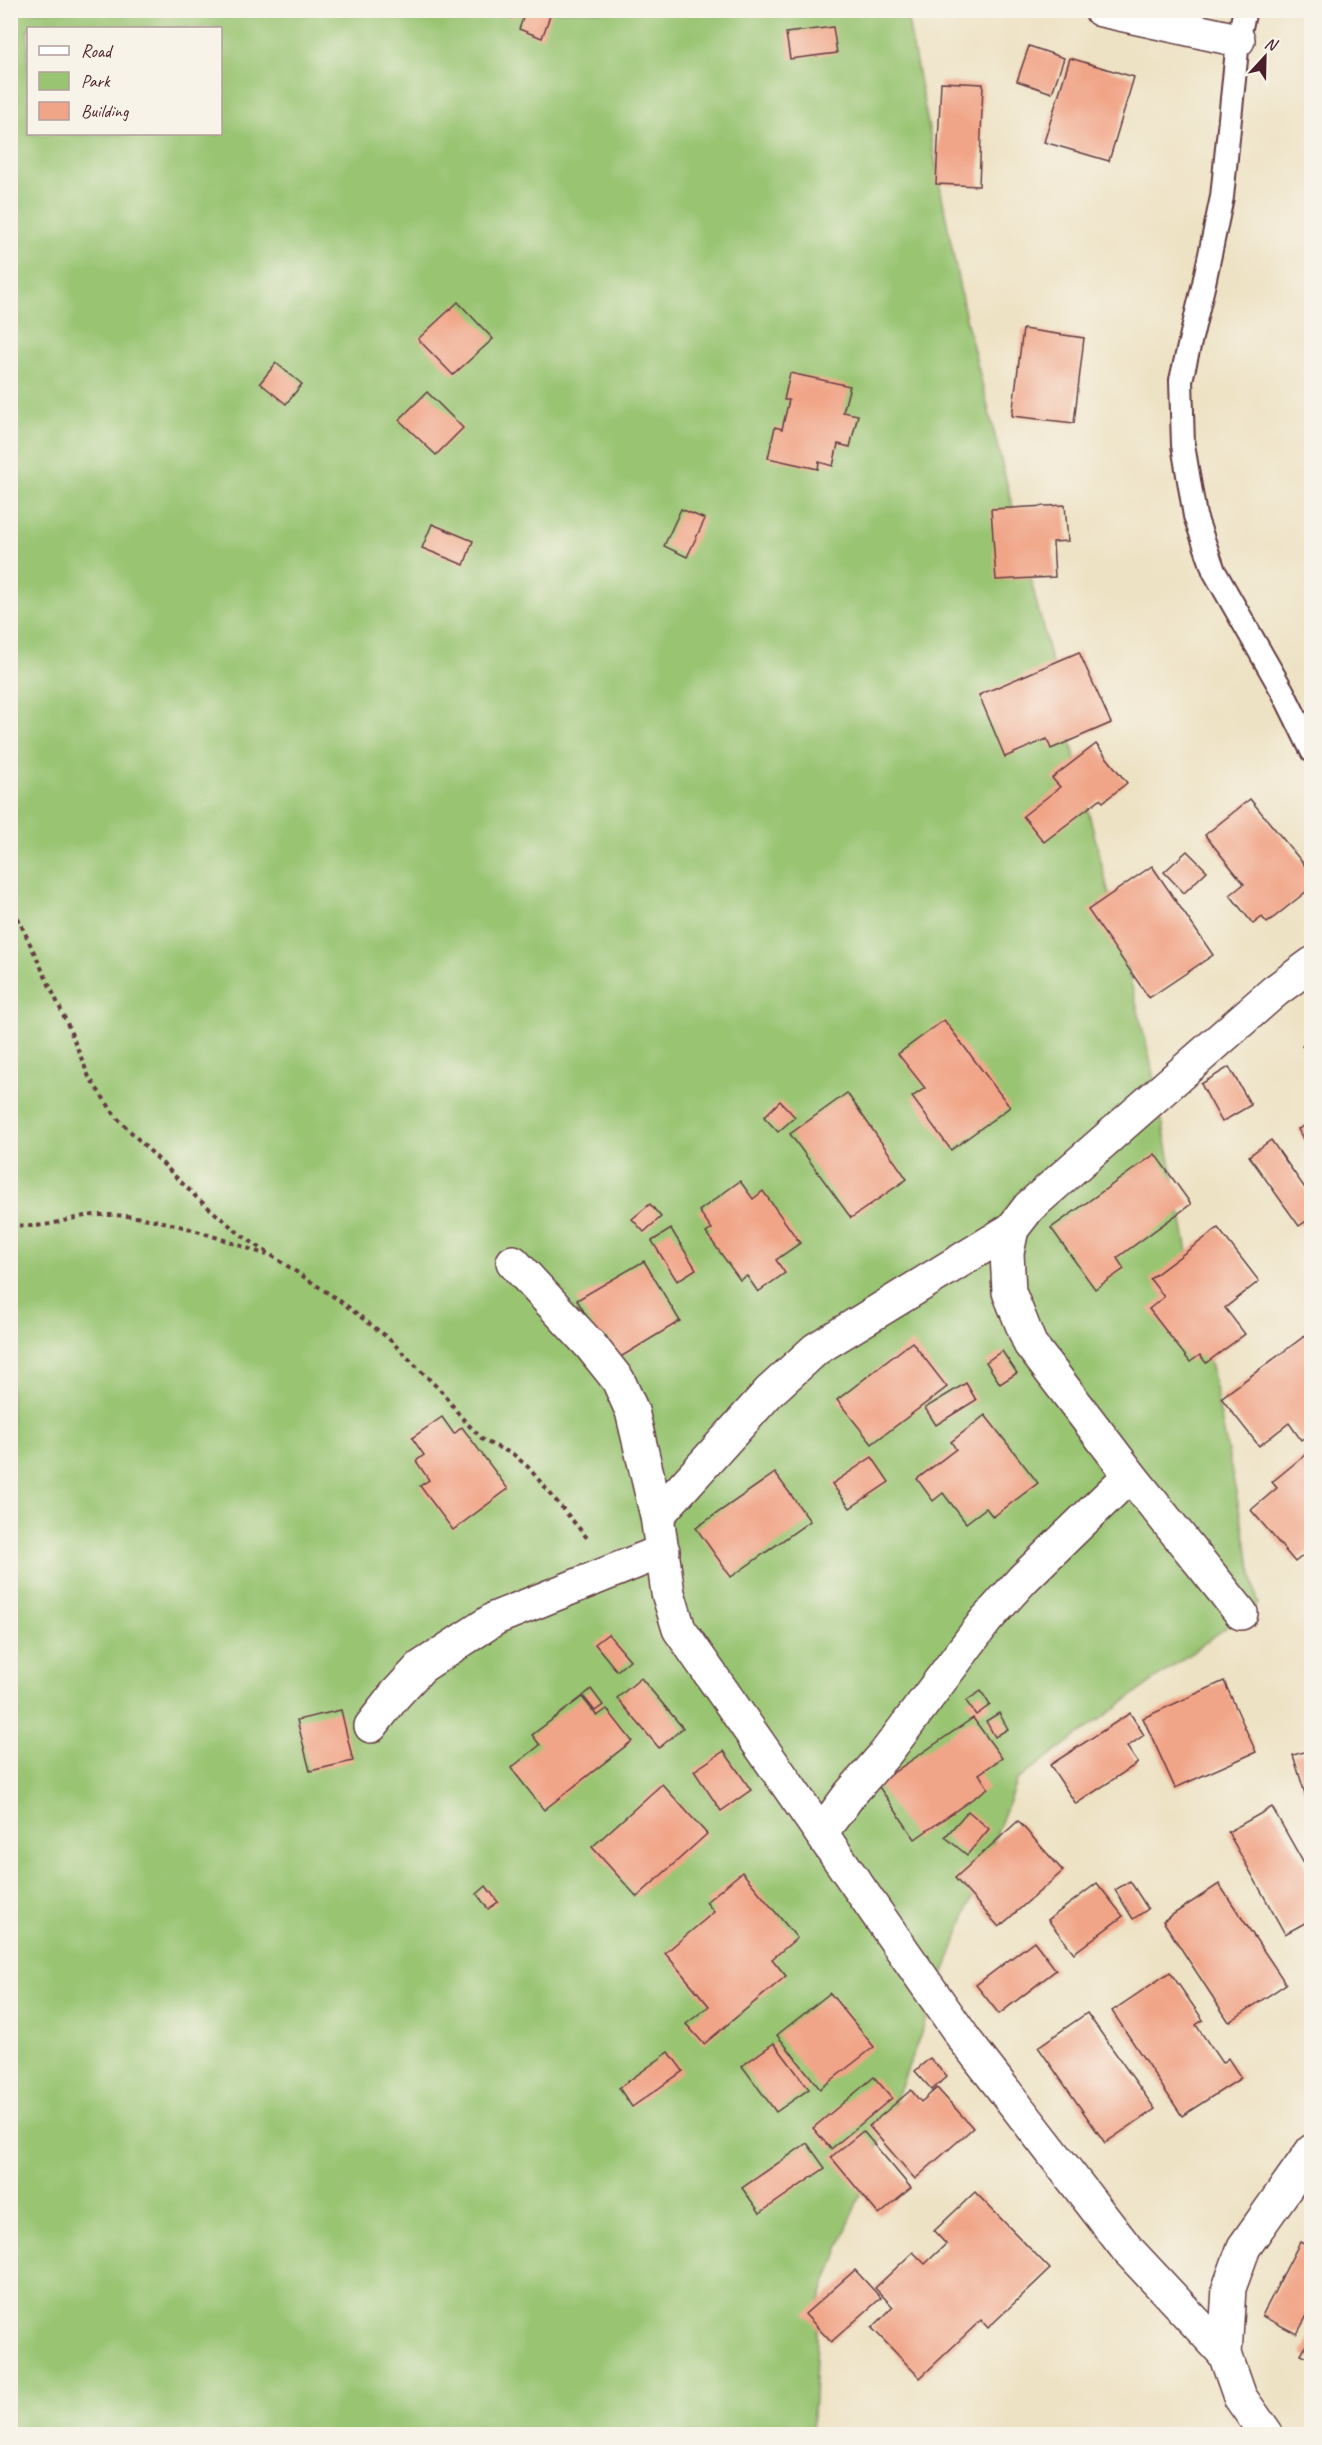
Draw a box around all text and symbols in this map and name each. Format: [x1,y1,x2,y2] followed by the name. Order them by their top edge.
[27,27,222,135] legend
[1235,27,1295,87] north arrow
[1262,33,1281,56] text: N
[81,40,114,62] text: Road
[81,70,111,92] text: Park
[81,100,130,122] text: Building

